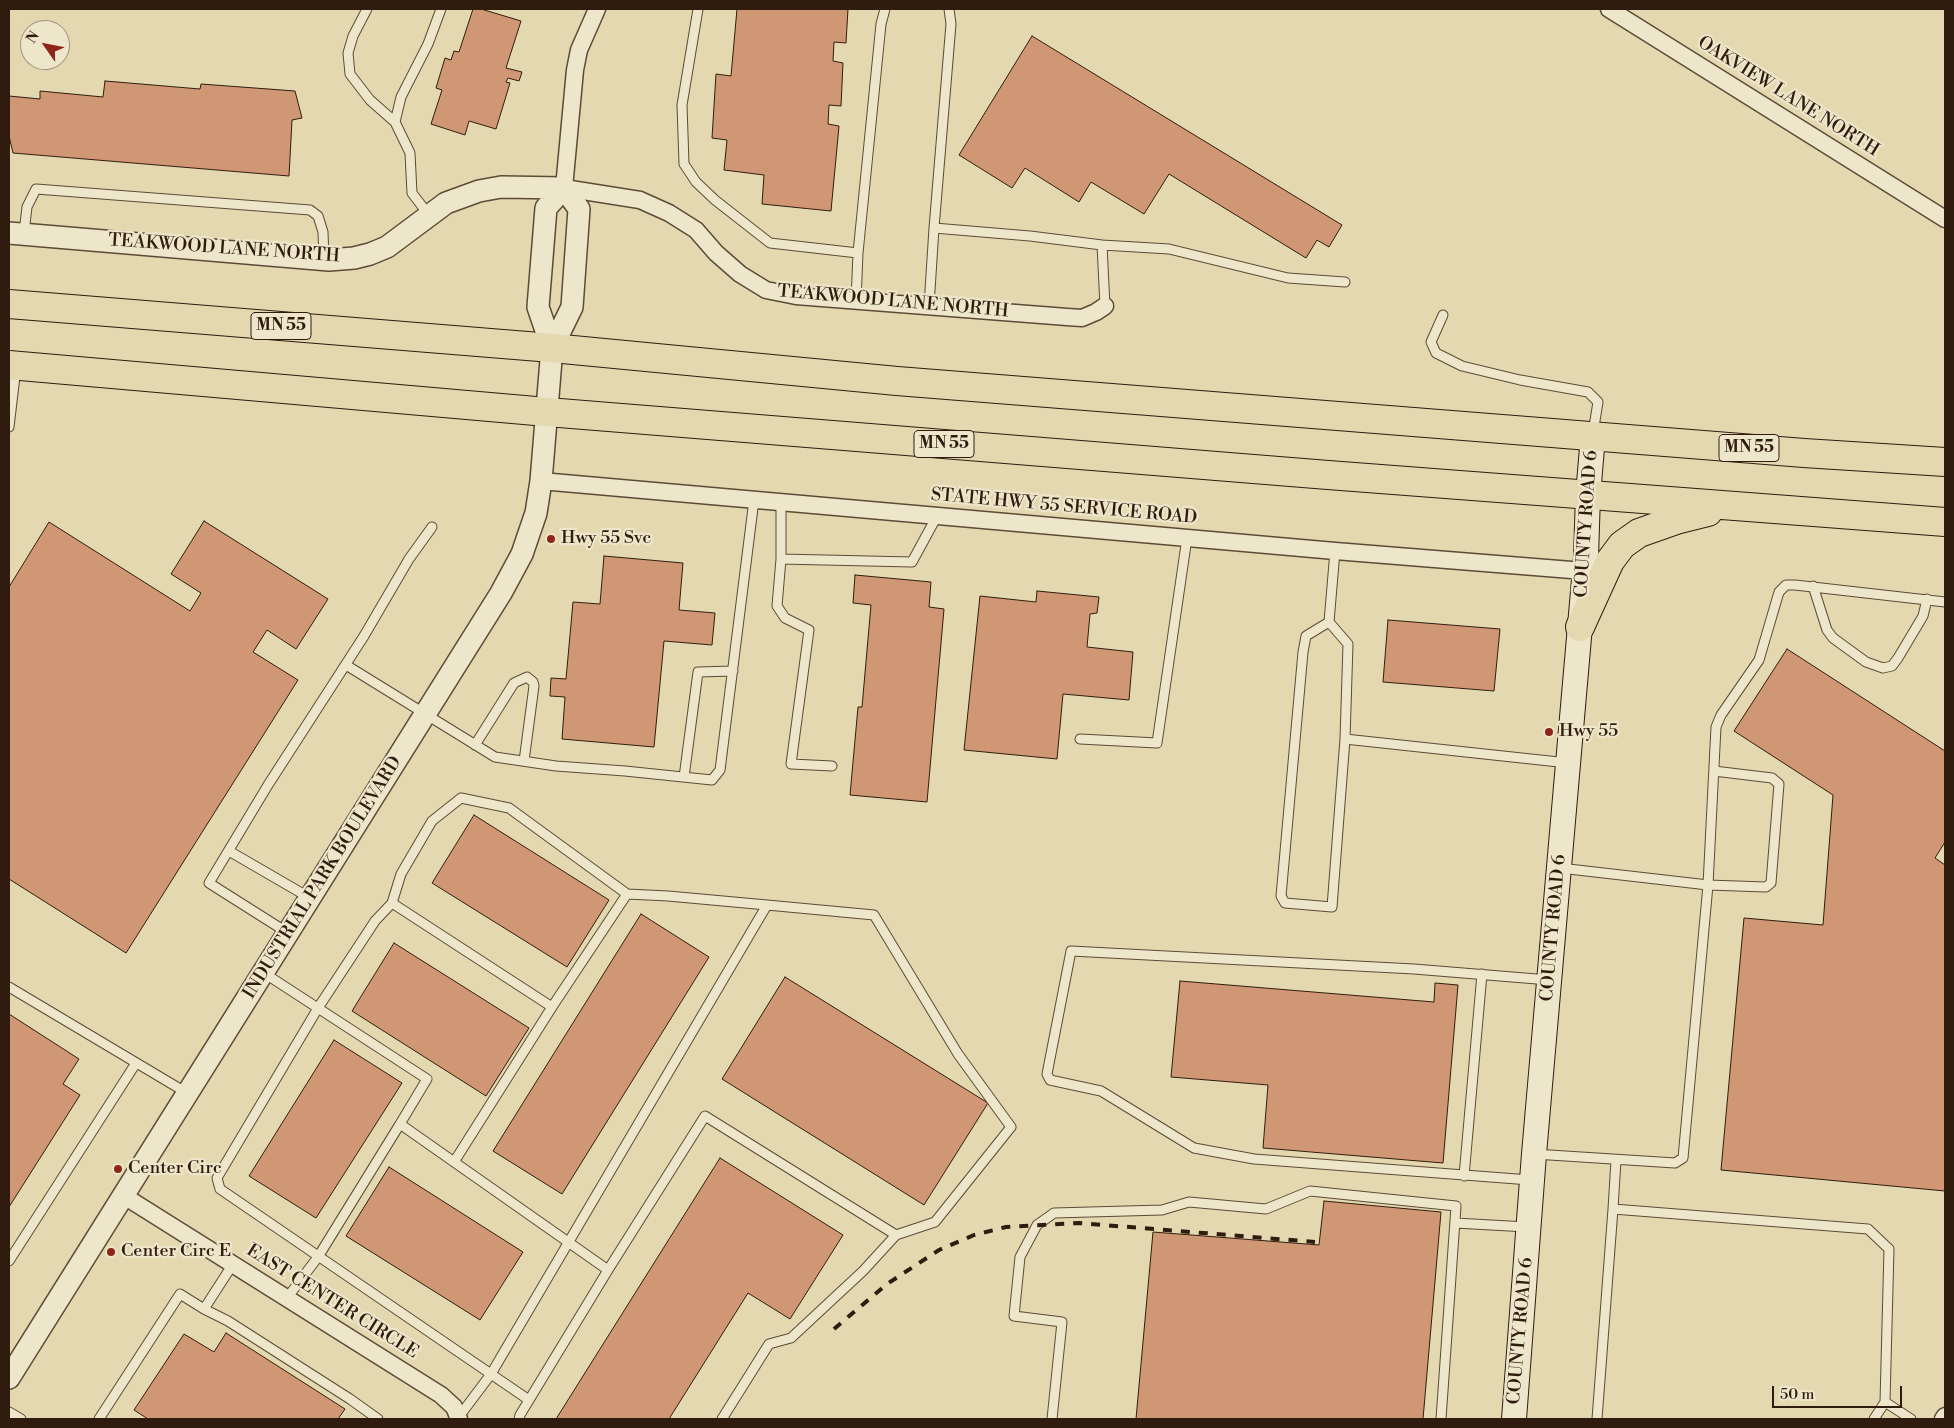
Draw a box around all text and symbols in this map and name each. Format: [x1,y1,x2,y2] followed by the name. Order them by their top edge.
[20,20,70,70] north arrow
[23,28,44,47] text: N
[1693,32,1883,162] street label: OAKVIEW LANE NORTH
[107,230,341,268] street label: TEAKWOOD LANE NORTH
[776,281,1010,323] street label: TEAKWOOD LANE NORTH
[251,312,311,340] road number: MN 55
[914,430,974,458] road number: MN 55
[1719,434,1779,462] road number: MN 55
[1571,450,1603,598] street label: COUNTY ROAD 6
[930,485,1198,529] street label: STATE HWY 55 SERVICE ROAD
[561,528,651,550] place label: Hwy 55 Svc
[545,533,557,545] marker: Hwy 55 Svc
[1559,721,1618,743] place label: Hwy 55
[1543,726,1555,738] marker: Hwy 55
[239,753,407,1003] street label: INDUSTRIAL PARK BOULEVARD
[1537,854,1571,1002] street label: COUNTY ROAD 6
[128,1158,222,1180] place label: Center Circ
[112,1163,124,1175] marker: Center Circ
[242,1240,422,1364] street label: EAST CENTER CIRCLE
[121,1241,231,1263] place label: Center Circ E
[105,1246,117,1258] marker: Center Circ E
[1504,1257,1538,1405] street label: COUNTY ROAD 6
[1774,1376,1904,1408] scale bar
[1780,1385,1814,1404] text: 50 m

